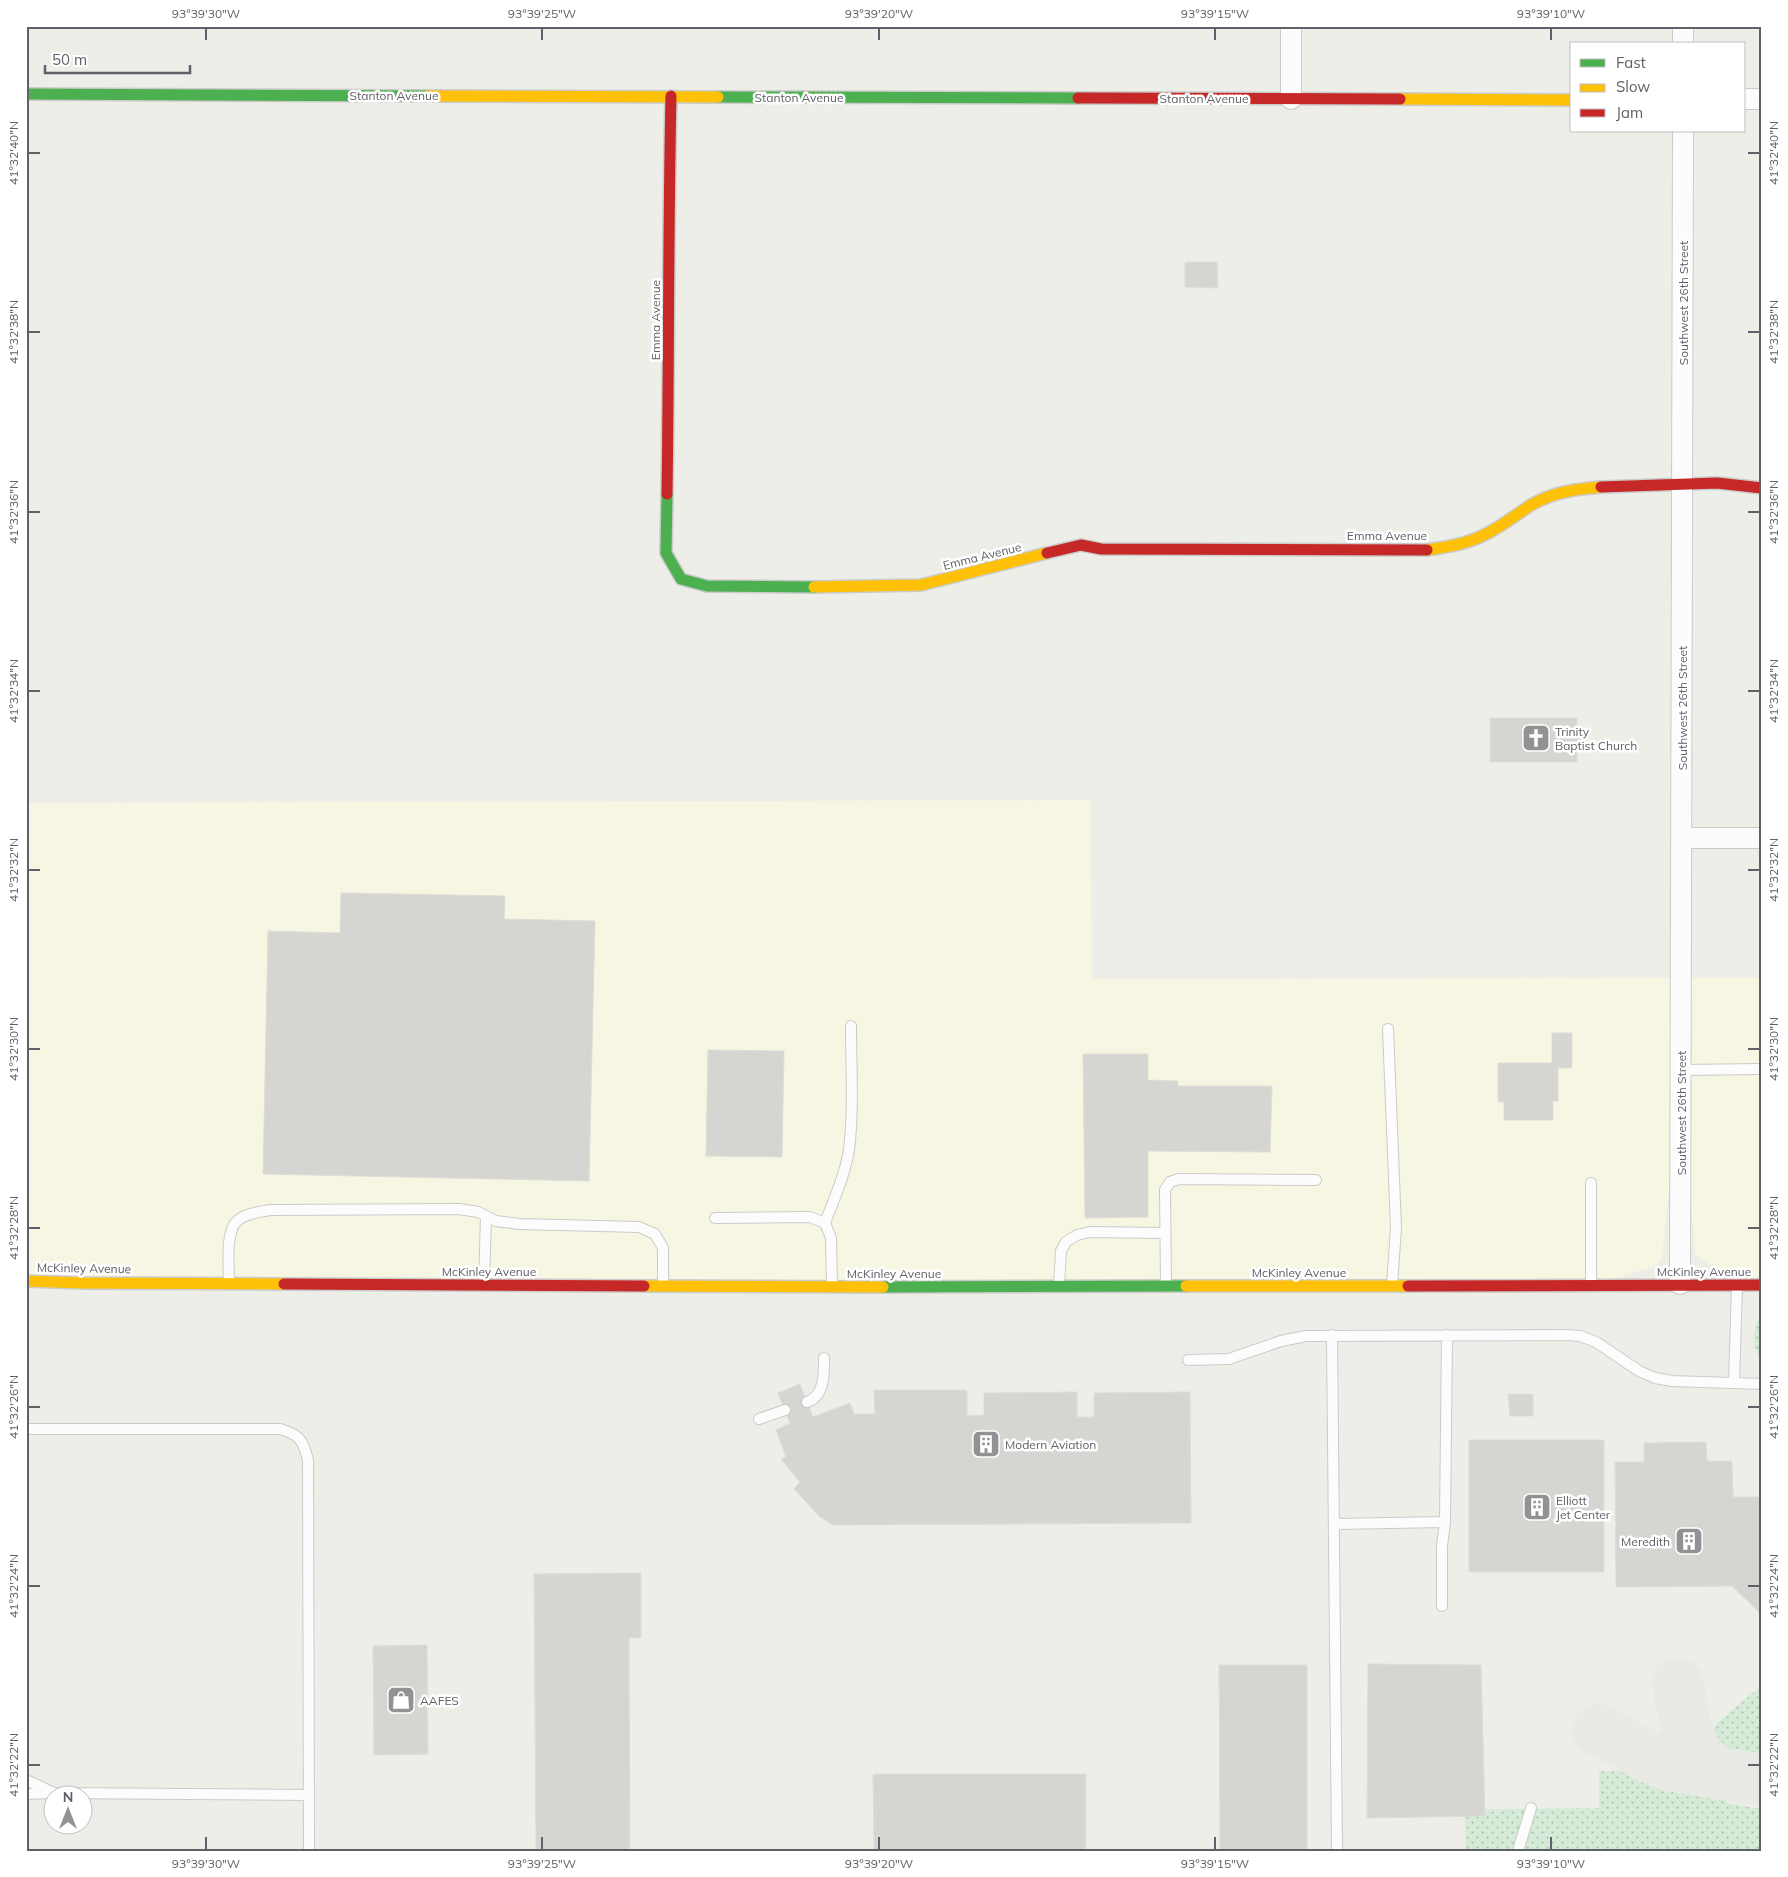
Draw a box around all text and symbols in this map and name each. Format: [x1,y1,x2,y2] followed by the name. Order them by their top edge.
[172,6,240,21] text: 93°39'30"W
[508,6,576,21] text: 93°39'25"W
[845,6,913,21] text: 93°39'20"W
[1181,6,1249,21] text: 93°39'15"W
[1517,6,1585,21] text: 93°39'10"W
[45,42,190,74] scale bar
[1570,42,1746,132] legend
[52,50,87,69] text: 50 m
[1616,53,1646,72] text: Fast
[1616,77,1650,96] text: Slow
[350,88,438,103] street label: Stanton Avenue
[755,90,843,105] street label: Stanton Avenue
[1160,91,1248,106] street label: Stanton Avenue
[1616,103,1643,122] text: Jam
[6,121,21,185] text: 41°32'40"N
[1766,121,1781,185] text: 41°32'40"N
[1676,241,1691,365] street label: Southwest 26th Street
[648,280,663,360] street label: Emma Avenue
[6,300,21,364] text: 41°32'38"N
[1766,300,1781,364] text: 41°32'38"N
[6,480,21,544] text: 41°32'36"N
[1766,480,1781,544] text: 41°32'36"N
[1347,528,1427,543] street label: Emma Avenue
[941,539,1023,573] street label: Emma Avenue
[1675,646,1690,770] street label: Southwest 26th Street
[6,659,21,723] text: 41°32'34"N
[1766,659,1781,723] text: 41°32'34"N
[1521,723,1551,753] church icon: Trinity Baptist Church
[1555,724,1637,753] place label: Trinity Baptist Church
[6,838,21,902] text: 41°32'32"N
[1766,838,1781,902] text: 41°32'32"N
[6,1017,21,1081] text: 41°32'30"N
[1766,1017,1781,1081] text: 41°32'30"N
[1674,1051,1689,1175] street label: Southwest 26th Street
[6,1196,21,1260] text: 41°32'28"N
[1766,1196,1781,1260] text: 41°32'28"N
[37,1260,131,1276] street label: McKinley Avenue
[442,1264,536,1279] street label: McKinley Avenue
[1657,1264,1751,1279] street label: McKinley Avenue
[1252,1265,1346,1280] street label: McKinley Avenue
[847,1266,941,1281] street label: McKinley Avenue
[6,1375,21,1439] text: 41°32'26"N
[1766,1375,1781,1439] text: 41°32'26"N
[971,1429,1001,1459] building icon: Modern Aviation
[1005,1437,1096,1452] place label: Modern Aviation
[1522,1492,1552,1522] building icon: Elliott Jet Center
[1556,1493,1611,1522] place label: Elliott Jet Center
[1674,1526,1704,1556] building icon: Meredith
[1621,1534,1670,1549] place label: Meredith
[6,1554,21,1618] text: 41°32'24"N
[1766,1554,1781,1618] text: 41°32'24"N
[386,1685,416,1715] shop icon: AAFES
[420,1693,459,1708] place label: AAFES
[6,1733,21,1797] text: 41°32'22"N
[1766,1733,1781,1797] text: 41°32'22"N
[42,1784,92,1834] north arrow
[63,1788,73,1806] text: N
[172,1856,240,1871] text: 93°39'30"W
[508,1856,576,1871] text: 93°39'25"W
[845,1856,913,1871] text: 93°39'20"W
[1181,1856,1249,1871] text: 93°39'15"W
[1517,1856,1585,1871] text: 93°39'10"W

